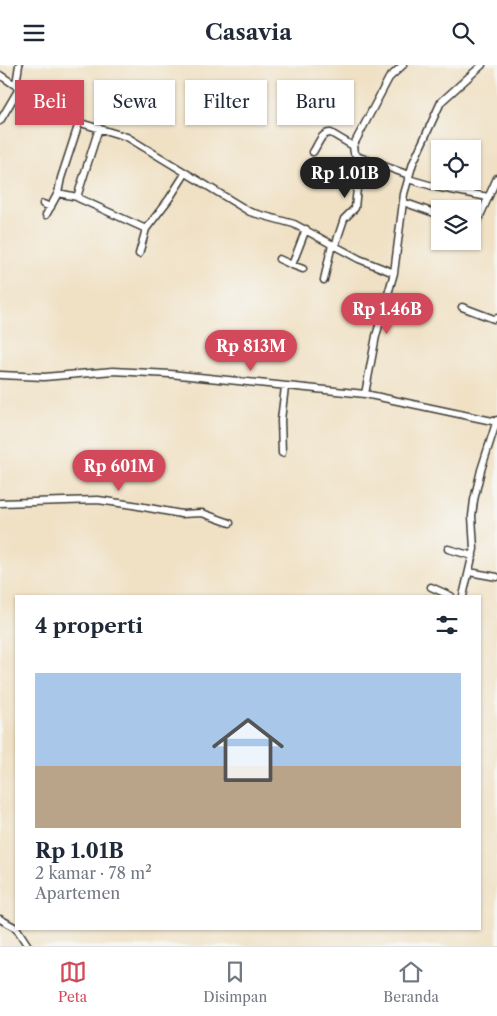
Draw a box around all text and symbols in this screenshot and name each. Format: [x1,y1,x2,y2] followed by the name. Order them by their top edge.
[20,19,48,47] icon: menu
[205,19,292,46] text: Casavia
[449,19,477,47] icon: search
[15,80,84,125] chip: Beli
[94,80,175,125] chip: Sewa
[185,80,267,125] chip: Filter
[277,80,354,125] chip: Baru
[431,140,481,250] map controls
[431,140,481,190] button: locate
[293,157,397,199] pin: Rp 1.01B
[311,163,379,183] text: Rp 1.01B
[431,200,481,250] button: layers
[335,293,439,335] pin: Rp 1.46B
[352,299,422,319] text: Rp 1.46B
[205,329,297,372] pin: Rp 813M
[216,336,286,356] text: Rp 813M
[73,449,165,492] pin: Rp 601M
[84,456,154,476] text: Rp 601M
[433,611,461,639] icon: filters
[35,613,143,638] text: 4 properti
[203,705,293,795] icon: home
[35,838,124,863] text: Rp 1.01B
[35,863,152,883] text: 2 kamar · 78 m²
[35,883,120,903] text: Apartemen
[58,958,87,1006] tab: Peta
[203,958,267,1006] tab: Disimpan
[383,958,439,1006] tab: Beranda

